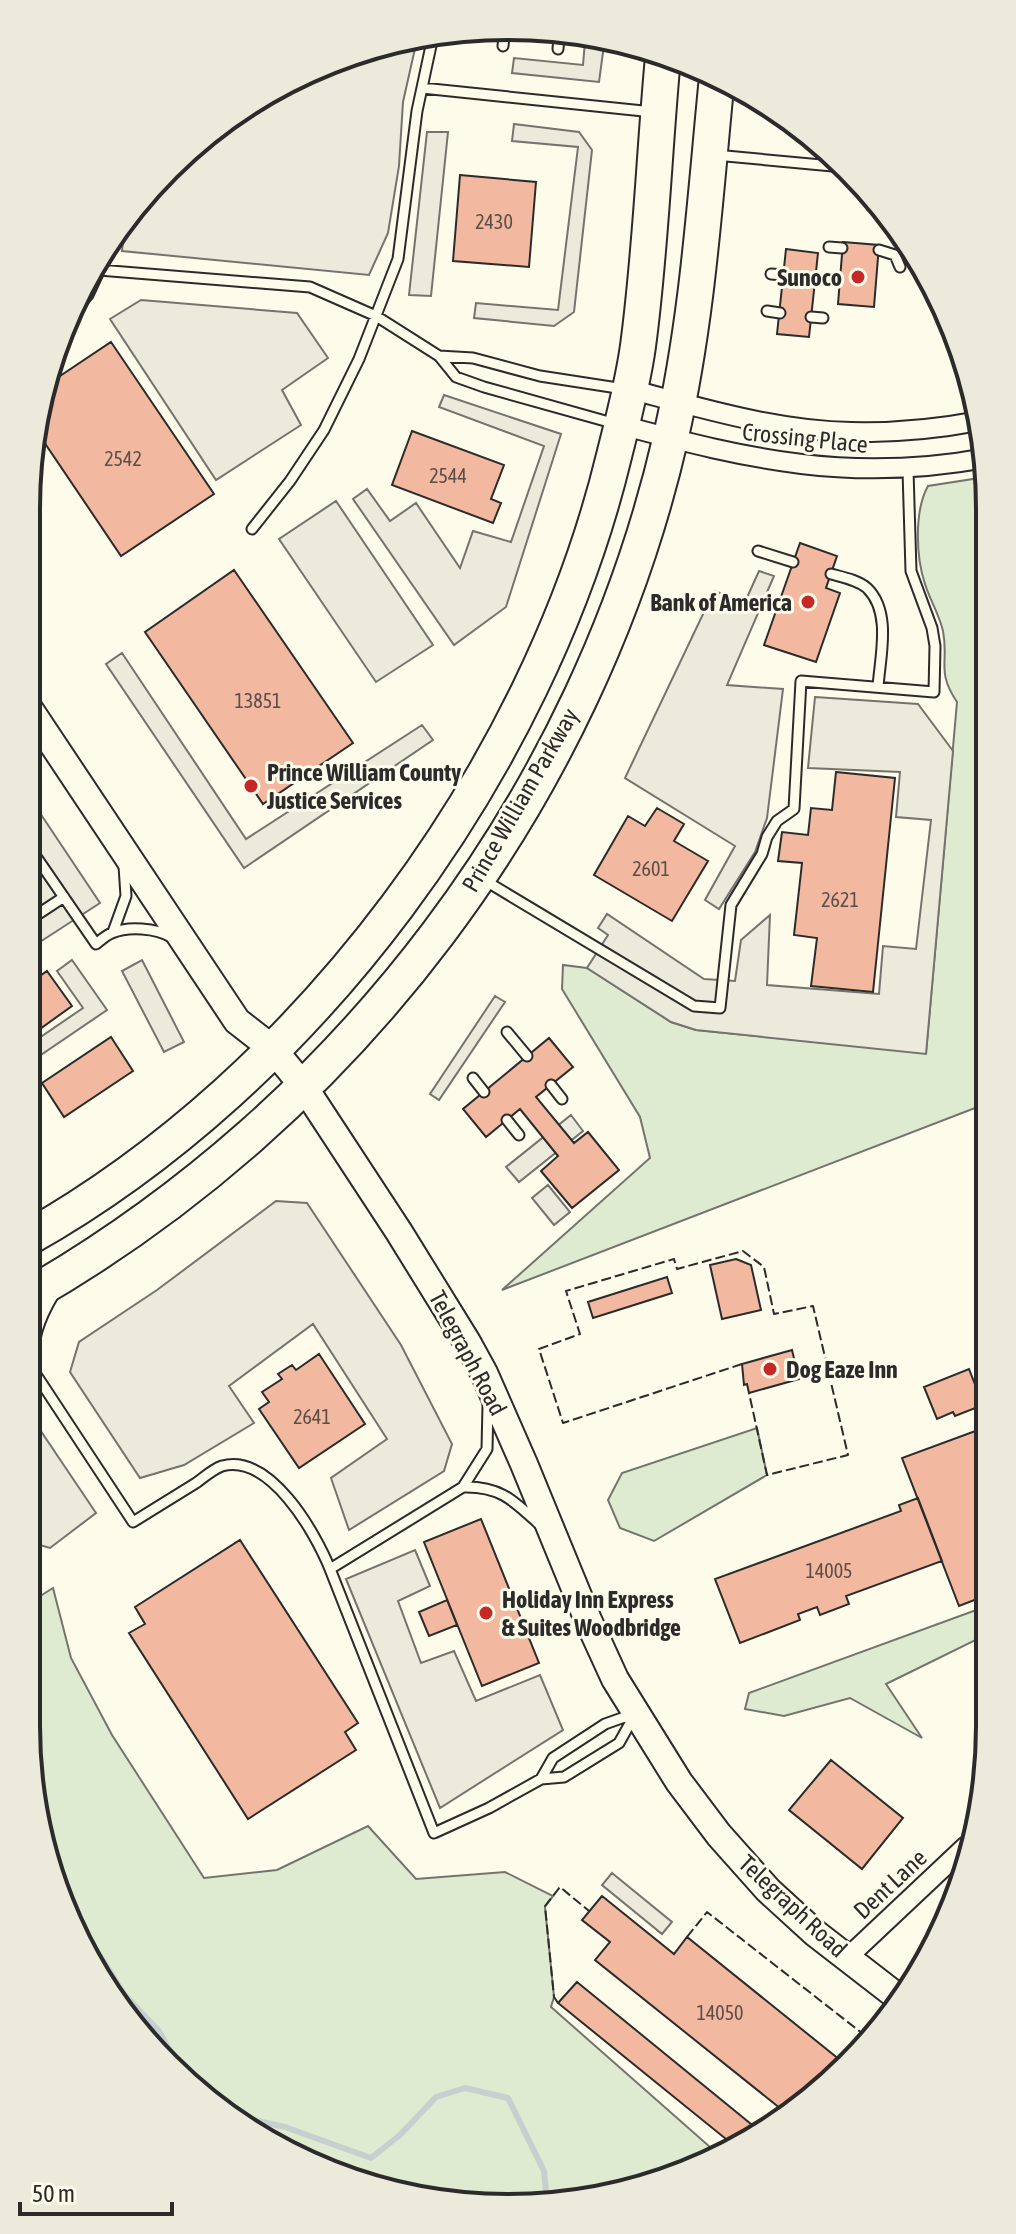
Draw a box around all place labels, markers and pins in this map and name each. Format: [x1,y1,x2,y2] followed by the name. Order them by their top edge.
[777,264,842,291] place label: Sunoco
[849,268,867,286] marker: Sunoco
[650,589,792,616] place label: Bank of America
[799,593,817,611] marker: Bank of America
[266,759,461,814] place label: Prince William County Justice Services
[242,777,260,795] marker: Prince William County Justice Services
[786,1356,898,1383] place label: Dog Eaze Inn
[761,1360,779,1378] marker: Dog Eaze Inn
[502,1586,681,1641] place label: Holiday Inn Express & Suites Woodbridge
[477,1604,495,1622] marker: Holiday Inn Express & Suites Woodbridge

